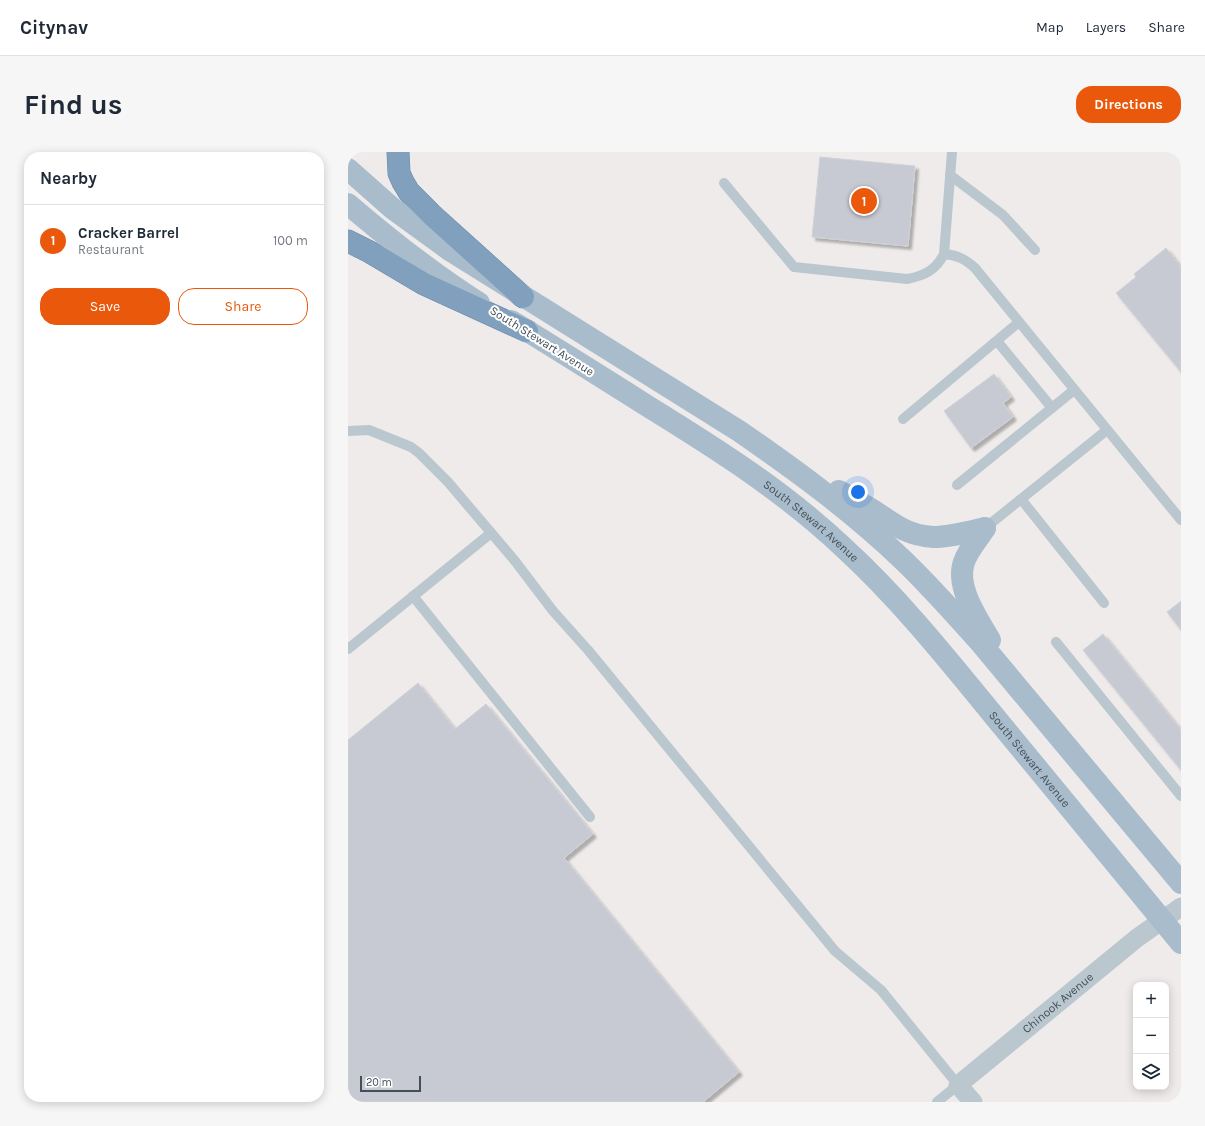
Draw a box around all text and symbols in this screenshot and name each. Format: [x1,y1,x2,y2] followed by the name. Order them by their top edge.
[20,17,88,39] text: Citynav
[1036,19,1064,36] text: Map
[1086,19,1126,36] text: Layers
[1148,19,1185,36] text: Share
[1076,86,1181,123] button: Directions
[24,88,123,121] text: Find us
[40,168,97,188] text: Nearby
[851,186,877,216] pin: 1
[78,224,179,242] text: Cracker Barrel
[51,233,55,248] text: 1
[273,233,308,248] text: 100 m
[78,242,144,257] text: Restaurant
[40,288,170,325] button: Save
[178,288,308,325] button: Share
[487,303,597,379] street label: South Stewart Avenue
[761,477,862,565] street label: South Stewart Avenue
[848,482,868,502] your location
[986,708,1073,810] street label: South Stewart Avenue
[1020,970,1096,1036] street label: Chinook Avenue
[1133,982,1169,1090] map controls
[1133,982,1169,1018] button: +
[1133,1018,1169,1054] button: −
[1133,1054,1169,1090] button: layers
[360,1074,421,1093] scale bar
[366,1076,392,1089] text: 20 m

